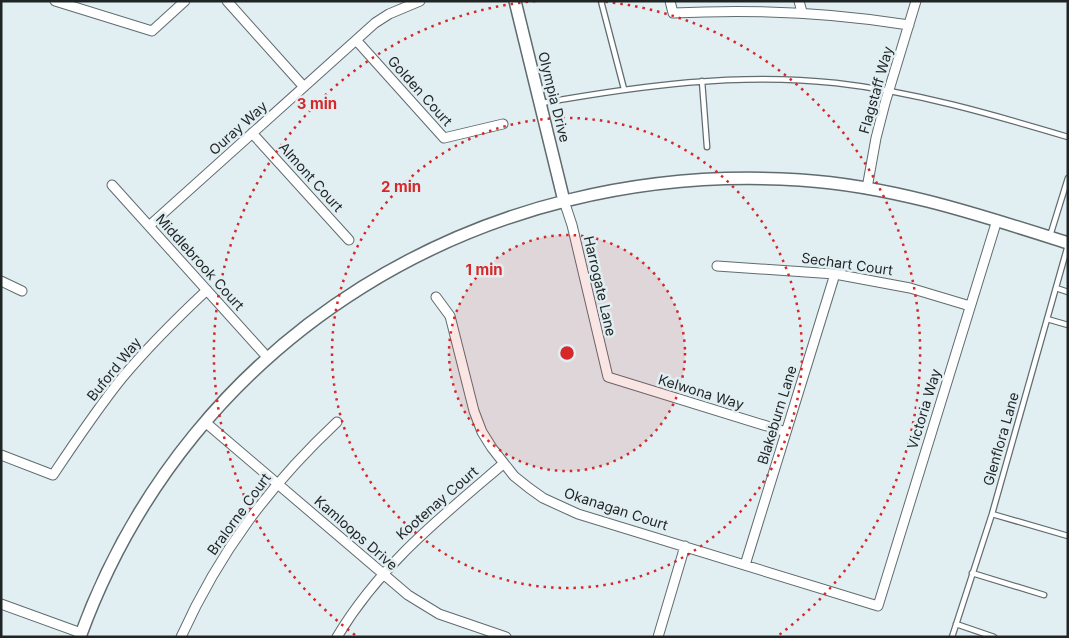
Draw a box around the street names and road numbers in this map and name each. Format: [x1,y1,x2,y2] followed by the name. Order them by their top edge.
[855,44,896,136] street label: Flagstaff Way
[535,50,574,144] street label: Olympia Drive
[385,52,456,129] street label: Golden Court
[205,97,270,158] street label: Ouray Way
[276,138,347,215] street label: Almont Court
[153,210,248,314] street label: Middlebrook Court
[581,234,620,338] street label: Harrogate Lane
[800,249,894,278] street label: Sechart Court
[83,333,144,404] street label: Buford Way
[753,363,800,466] street label: Blakeburn Lane
[903,366,944,451] street label: Victoria Way
[656,370,746,413] street label: Kelwona Way
[979,390,1022,488] street label: Glenflora Lane
[392,462,481,543] street label: Kootenay Court
[203,469,274,558] street label: Bralorne Court
[562,484,671,533] street label: Okanagan Court
[311,492,401,573] street label: Kamloops Drive

